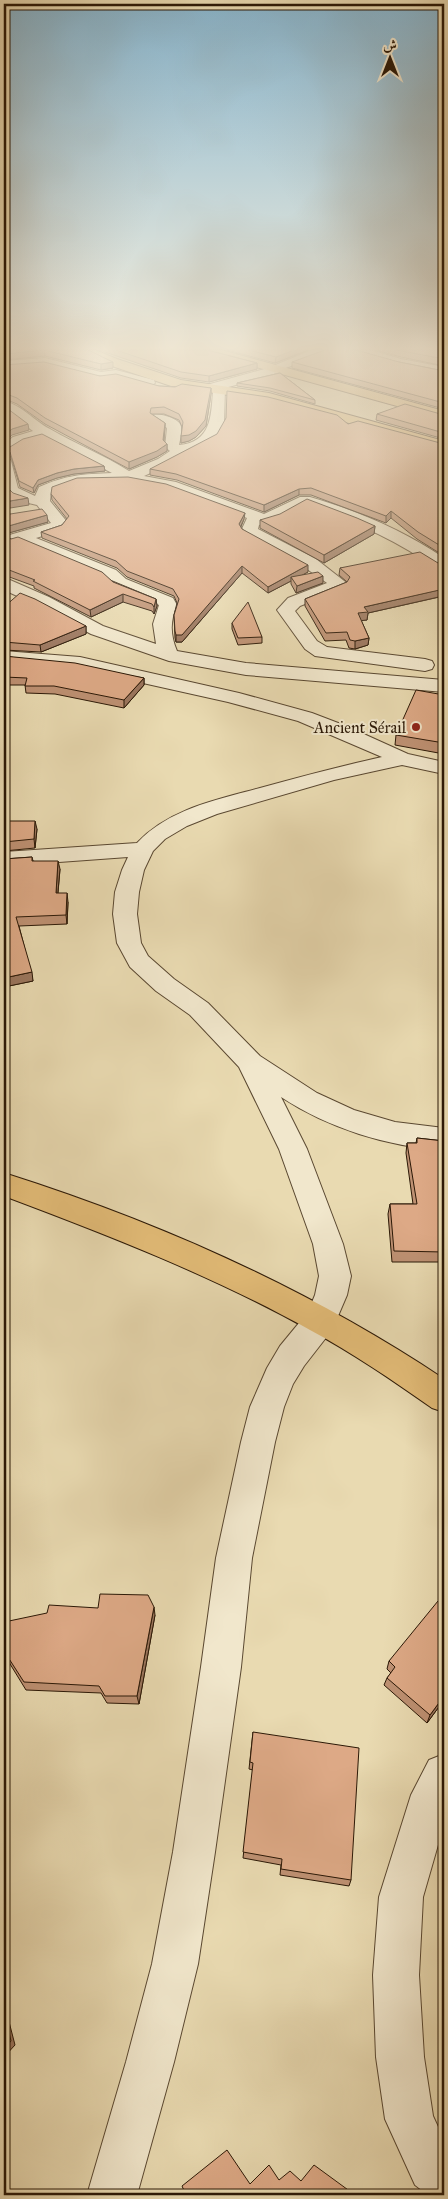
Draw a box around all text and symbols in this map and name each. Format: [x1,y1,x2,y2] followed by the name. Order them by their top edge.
[366,32,416,82] north arrow
[383,37,397,54] text: ش
[313,718,407,737] place label: Ancient Sérail
[410,721,422,733] marker: Ancient Sérail

